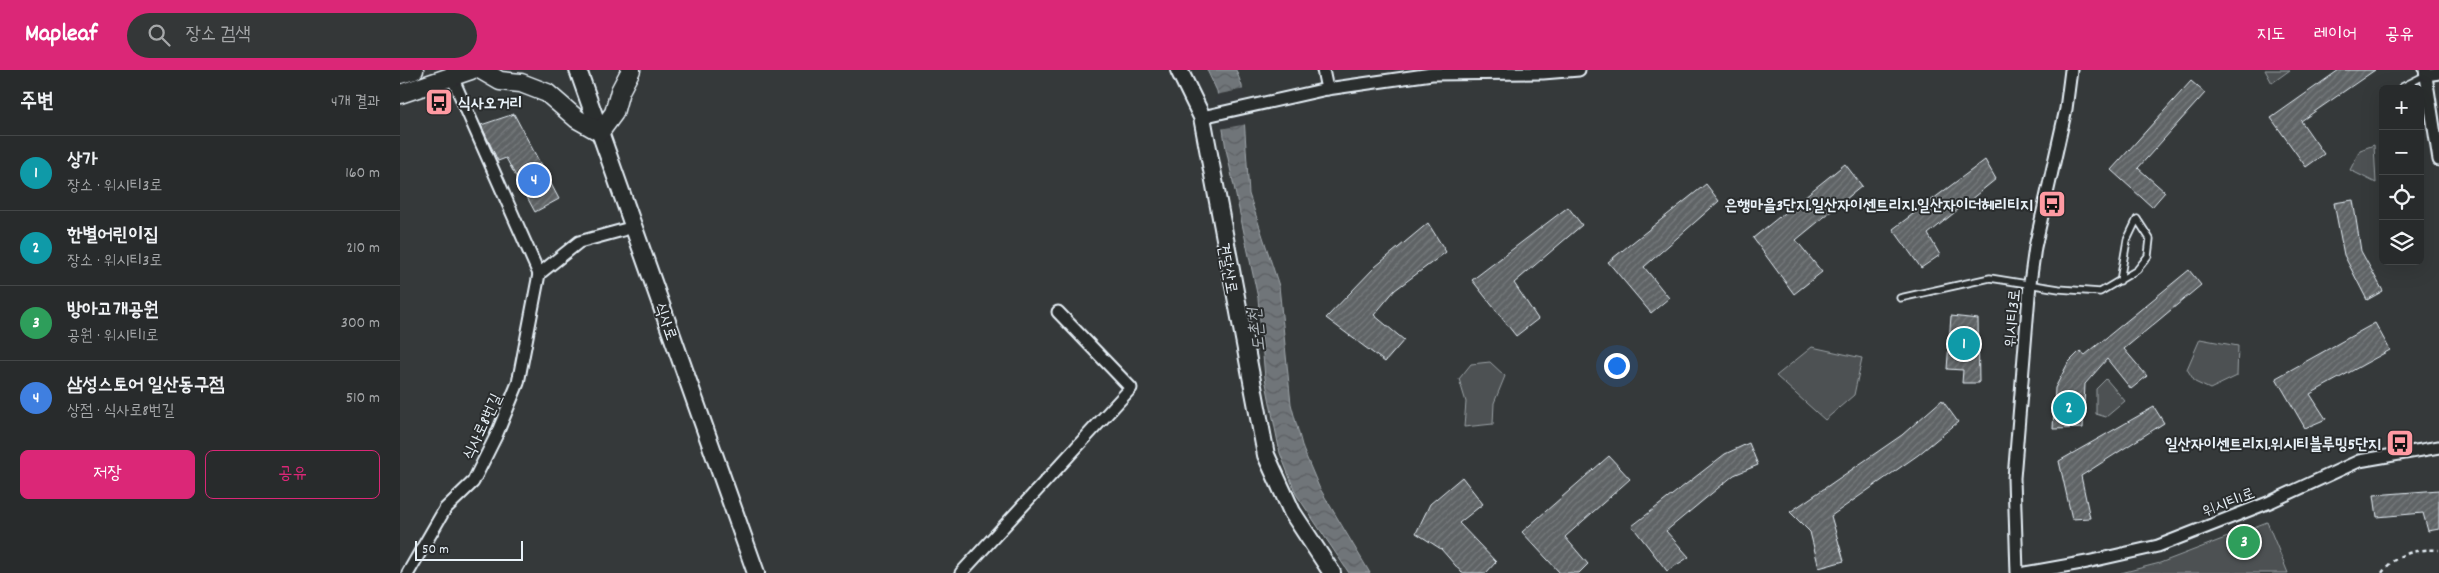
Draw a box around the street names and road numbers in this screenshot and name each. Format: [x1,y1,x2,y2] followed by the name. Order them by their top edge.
[1211,241,1242,296] street label: 견달산로
[1999,288,2028,348] street label: 위시티3로
[647,300,682,344] street label: 식사로
[458,390,509,464] street label: 식사로8번길
[2199,483,2259,524] street label: 위시티1로

